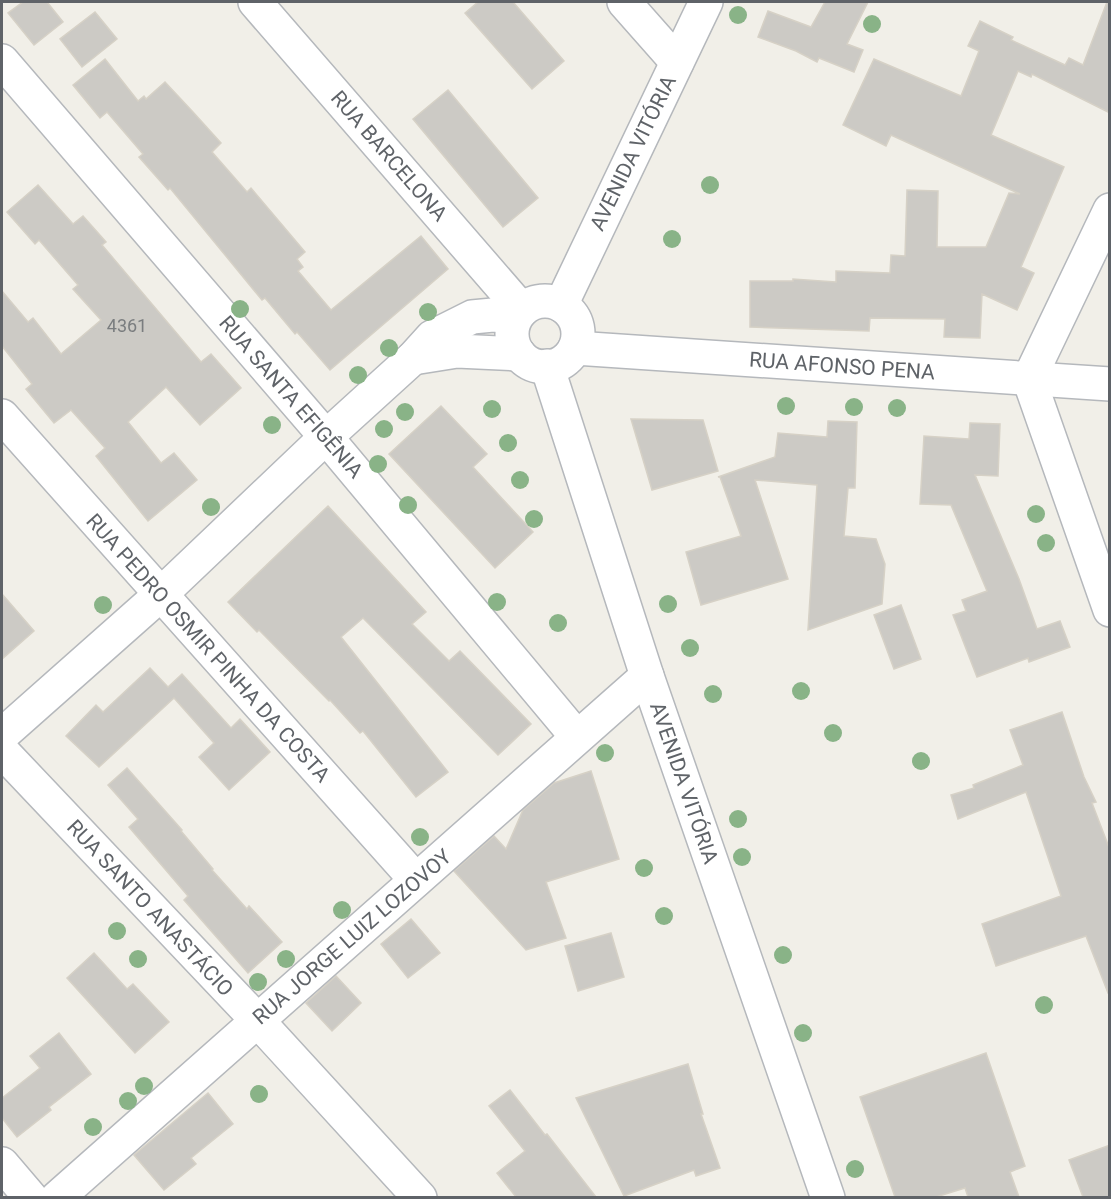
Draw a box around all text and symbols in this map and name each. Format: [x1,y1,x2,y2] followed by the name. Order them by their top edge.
[585,71,681,234] street label: AVENIDA VITÓRIA
[326,86,452,226] street label: RUA BARCELONA
[214,311,368,483] street label: RUA SANTA EFIGÊNIA
[107,315,147,336] house number: 4361
[748,348,936,384] street label: RUA AFONSO PENA
[81,509,335,787] street label: RUA PEDRO OSMIR PINHA DA COSTA
[645,699,723,867] street label: AVENIDA VITÓRIA
[62,815,238,1001] street label: RUA SANTO ANASTÁCIO
[248,844,456,1030] street label: RUA JORGE LUIZ LOZOVOY

